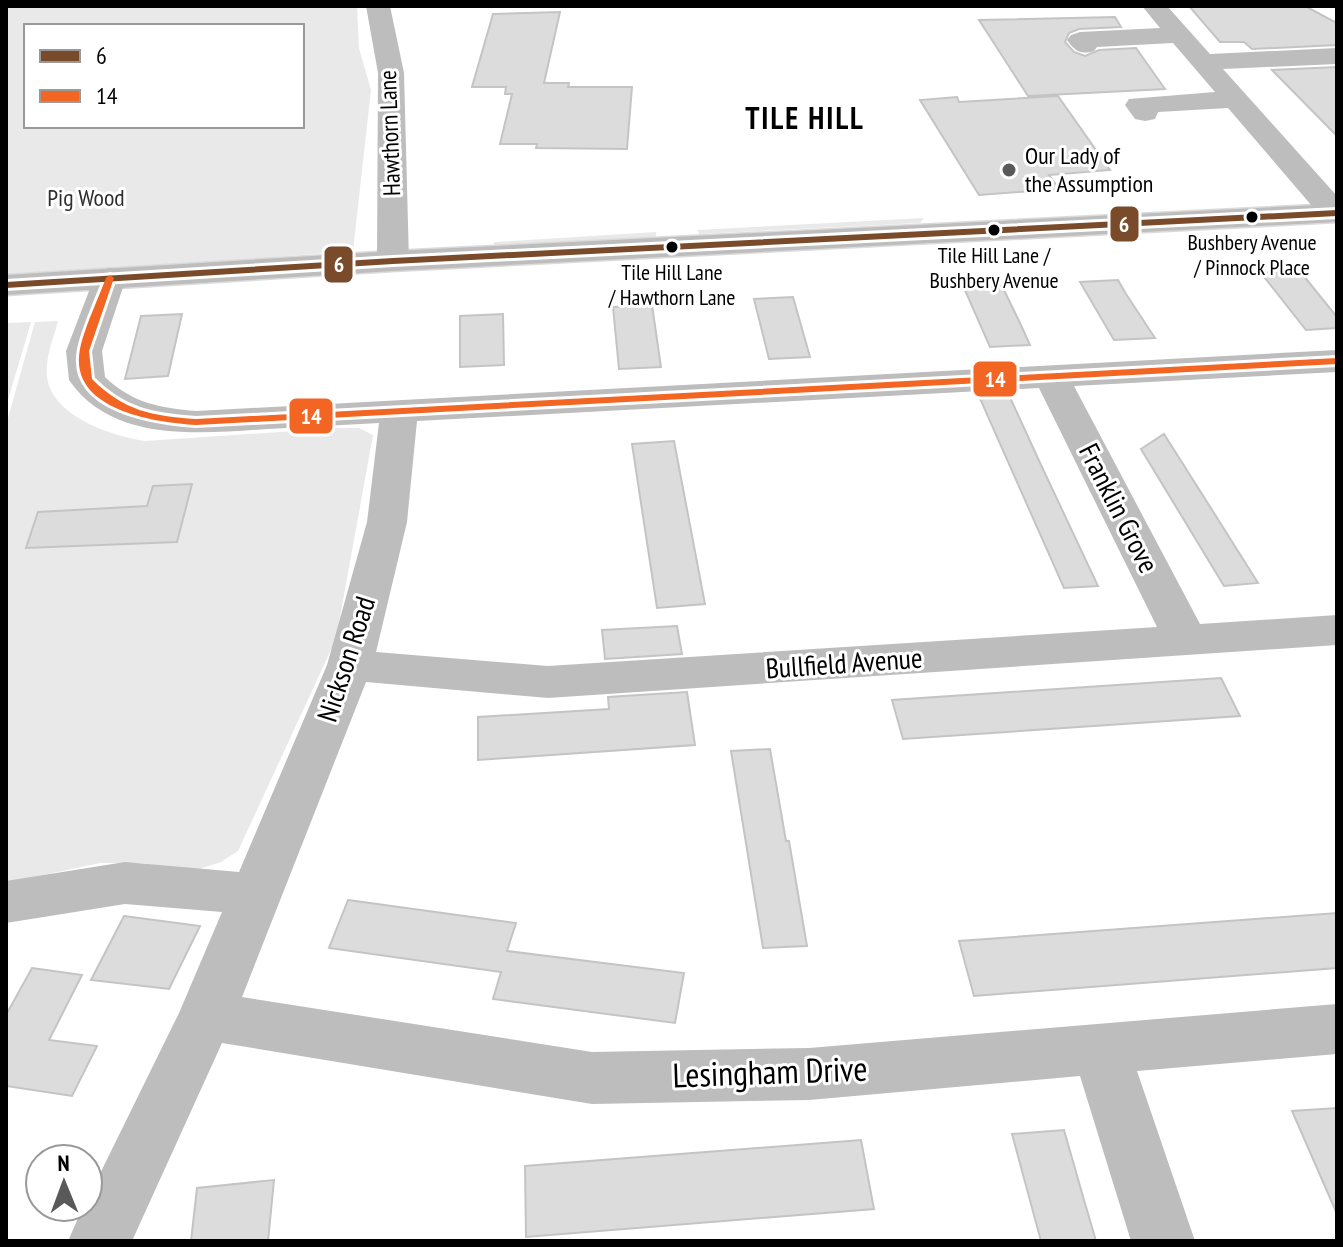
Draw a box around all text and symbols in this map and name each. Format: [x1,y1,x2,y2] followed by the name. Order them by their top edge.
[24,24,304,128] legend
[96,40,107,71] text: 6
[372,69,407,197] street label: Hawthorn Lane
[96,80,118,111] text: 14
[745,98,865,137] district label: TILE HILL
[1025,140,1153,199] place label: Our Lady of the Assumption
[1000,161,1018,179] marker: Our Lady of the Assumption
[47,182,125,213] park label: Pig Wood
[1109,205,1140,243] line badge: 6
[1244,209,1260,225] marker: Bushbery Avenue / Pinnock Place
[1119,210,1129,238] text: 6
[986,222,1002,238] marker: Tile Hill Lane / Bushbery Avenue
[1187,228,1317,281] place label: Bushbery Avenue / Pinnock Place
[664,239,680,255] marker: Tile Hill Lane / Hawthorn Lane
[929,241,1059,294] place label: Tile Hill Lane / Bushbery Avenue
[323,245,354,284] line badge: 6
[334,250,344,278] text: 6
[608,258,735,311] place label: Tile Hill Lane / Hawthorn Lane
[972,360,1018,398] line badge: 14
[984,365,1006,393] text: 14
[288,397,334,435] line badge: 14
[300,402,322,430] text: 14
[1071,437,1168,579] street label: Franklin Grove
[308,592,383,726] street label: Nickson Road
[764,639,923,686] street label: Bullfield Avenue
[672,1046,868,1096] street label: Lesingham Drive
[24,1143,104,1223] north arrow
[57,1149,70,1177] text: N

